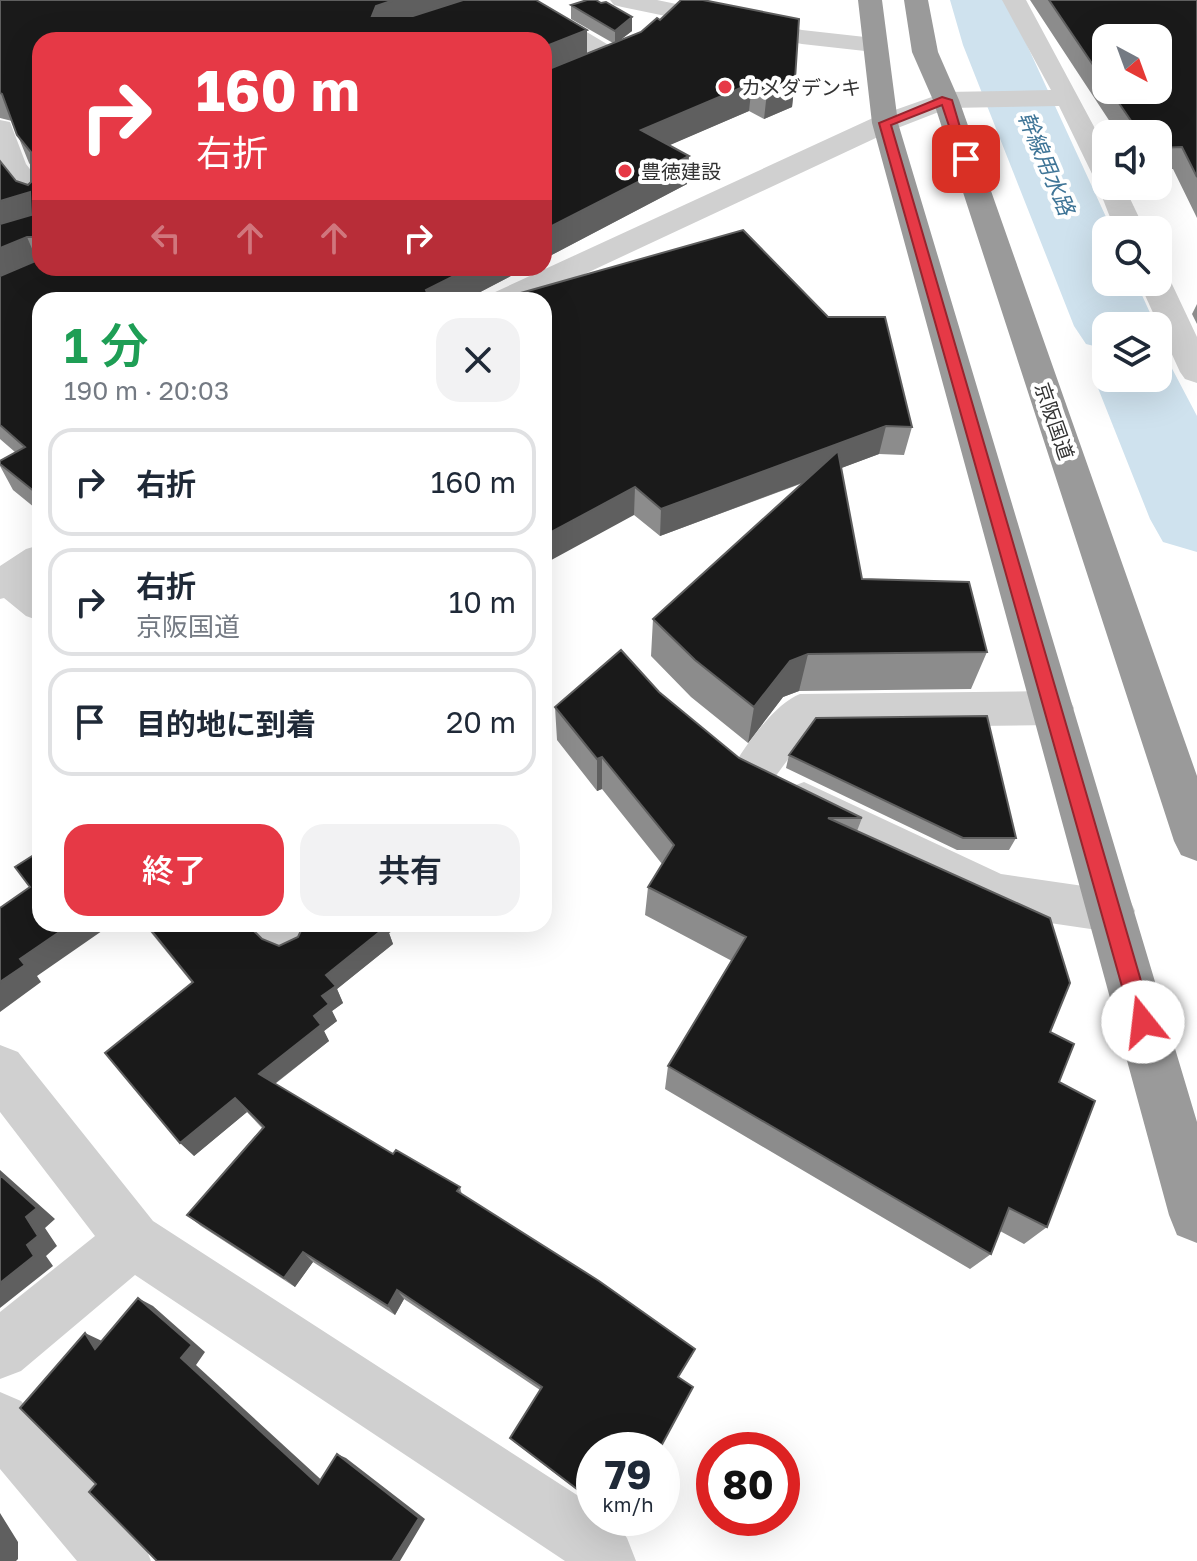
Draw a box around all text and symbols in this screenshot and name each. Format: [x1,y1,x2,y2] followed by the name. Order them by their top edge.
[1092,24,1172,104] north arrow
[1092,24,1172,392] map controls
[196,56,360,123] text: 160 m
[64,64,168,168] icon: right
[741,75,861,99] place label: カメダデンキ
[716,78,734,96] marker: カメダデンキ
[1013,107,1082,221] water label: 幹線用水路
[1092,120,1172,200] button: sound
[932,125,1000,193] pin
[196,131,268,174] text: 右折
[944,137,988,181] icon: arrive
[641,159,721,183] place label: 豊徳建設
[616,162,634,180] marker: 豊徳建設
[144,216,188,260] icon: left
[228,216,272,260] icon: ahead
[312,216,356,260] icon: ahead
[396,216,440,260] icon: right
[1092,216,1172,296] button: search
[1092,312,1172,392] button: layers
[64,316,148,374] text: 1 分
[436,318,520,402] button: close
[64,375,229,406] text: 190 m · 20:03
[1031,379,1079,463] street label: 京阪国道
[68,460,112,504] icon: right
[431,464,516,500] text: 160 m
[136,466,196,502] text: 右折
[136,568,196,604] text: 右折
[68,580,112,624] icon: right
[449,584,516,620] text: 10 m
[136,611,240,642] text: 京阪国道
[68,700,112,744] icon: arrive
[446,704,516,740] text: 20 m
[136,706,316,742] text: 目的地に到着
[64,824,284,916] button: 終了
[300,824,520,916] button: 共有
[1101,980,1185,1064] position arrow
[696,1432,800,1536] speed limit sign: 80
[604,1450,652,1498] text: 79
[603,1492,653,1516] text: km/h

